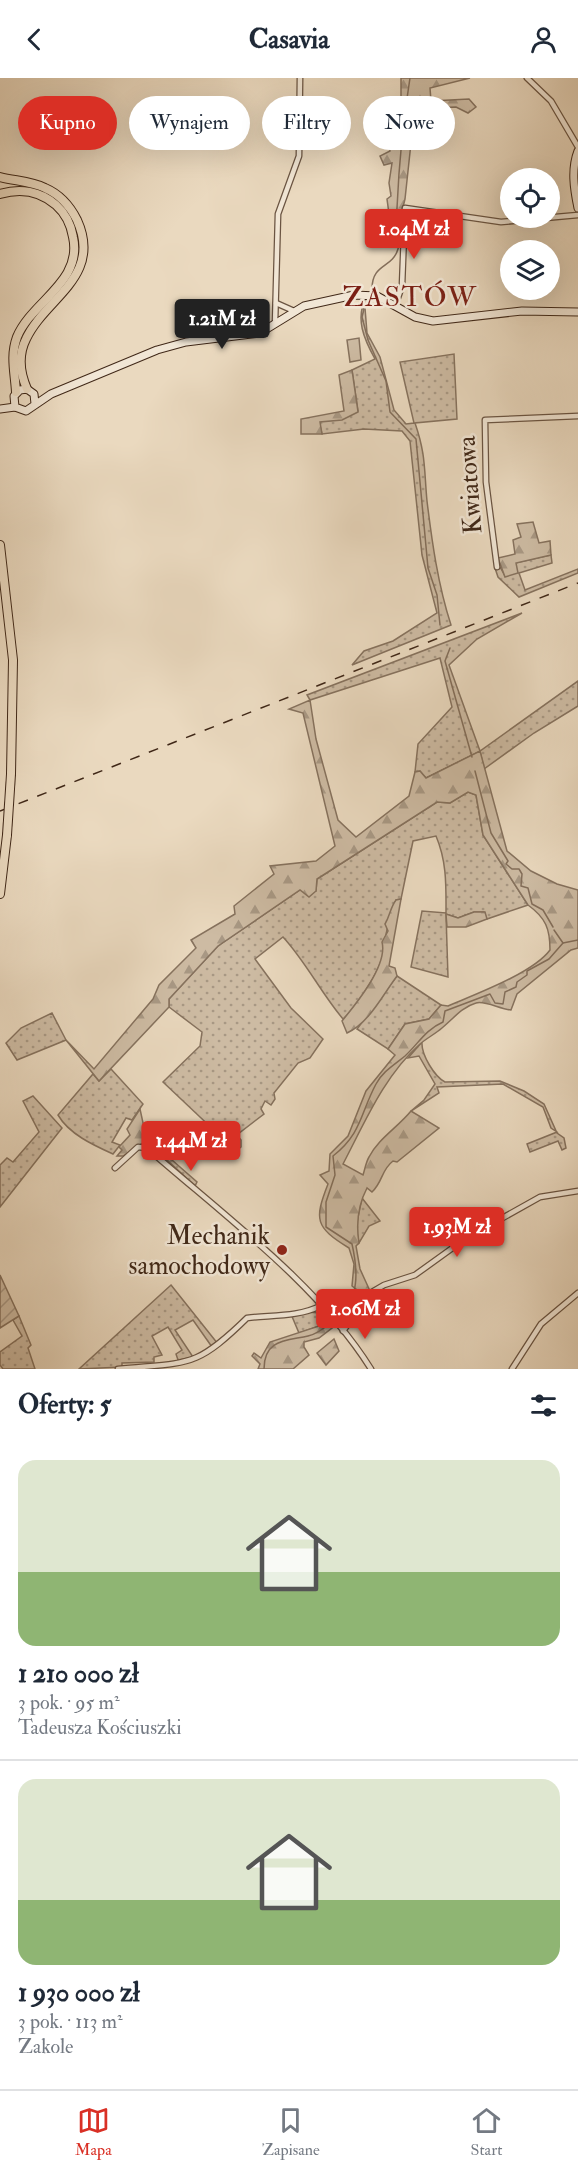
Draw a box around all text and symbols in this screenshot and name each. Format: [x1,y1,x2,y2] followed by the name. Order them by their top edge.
[18,23,51,56] icon: back
[249,23,329,56] text: Casavia
[527,23,560,56] icon: person
[18,96,117,150] chip: Kupno
[129,96,250,150] chip: Wynajem
[262,96,351,150] chip: Filtry
[363,96,455,150] chip: Nowe
[500,168,560,300] map controls
[500,168,560,228] button: locate
[352,209,476,260] pin: 1.04M zł
[379,216,449,241] text: 1.04M zł
[500,240,560,300] button: layers
[343,280,477,315] district label: ZASTÓW
[160,299,284,350] pin: 1.21M zł
[189,306,255,331] text: 1.21M zł
[451,434,489,535] street label: Kwiatowa
[129,1121,253,1172] pin: 1.44M zł
[155,1128,227,1153] text: 1.44M zł
[395,1207,519,1258] pin: 1.93M zł
[423,1214,491,1239] text: 1.93M zł
[129,1220,271,1282] place label: Mechanik samochodowy
[275,1243,289,1257] marker: Mechanik samochodowy
[303,1289,427,1340] pin: 1.06M zł
[330,1296,400,1321] text: 1.06M zł
[18,1389,111,1421] text: Oferty: 5
[527,1389,560,1422] icon: filters
[235,1499,343,1607] icon: home
[18,1658,139,1690] text: 1 210 000 zł
[18,1690,120,1715] text: 3 pok. · 95 m²
[18,1715,182,1740] text: Tadeusza Kościuszki
[235,1818,343,1926] icon: home
[18,1977,140,2009] text: 1 930 000 zł
[18,2009,123,2034] text: 3 pok. · 113 m²
[18,2034,73,2059] text: Zakole
[75,2104,112,2160] tab: Mapa
[262,2104,320,2160] tab: Zapisane
[470,2104,503,2160] tab: Start

